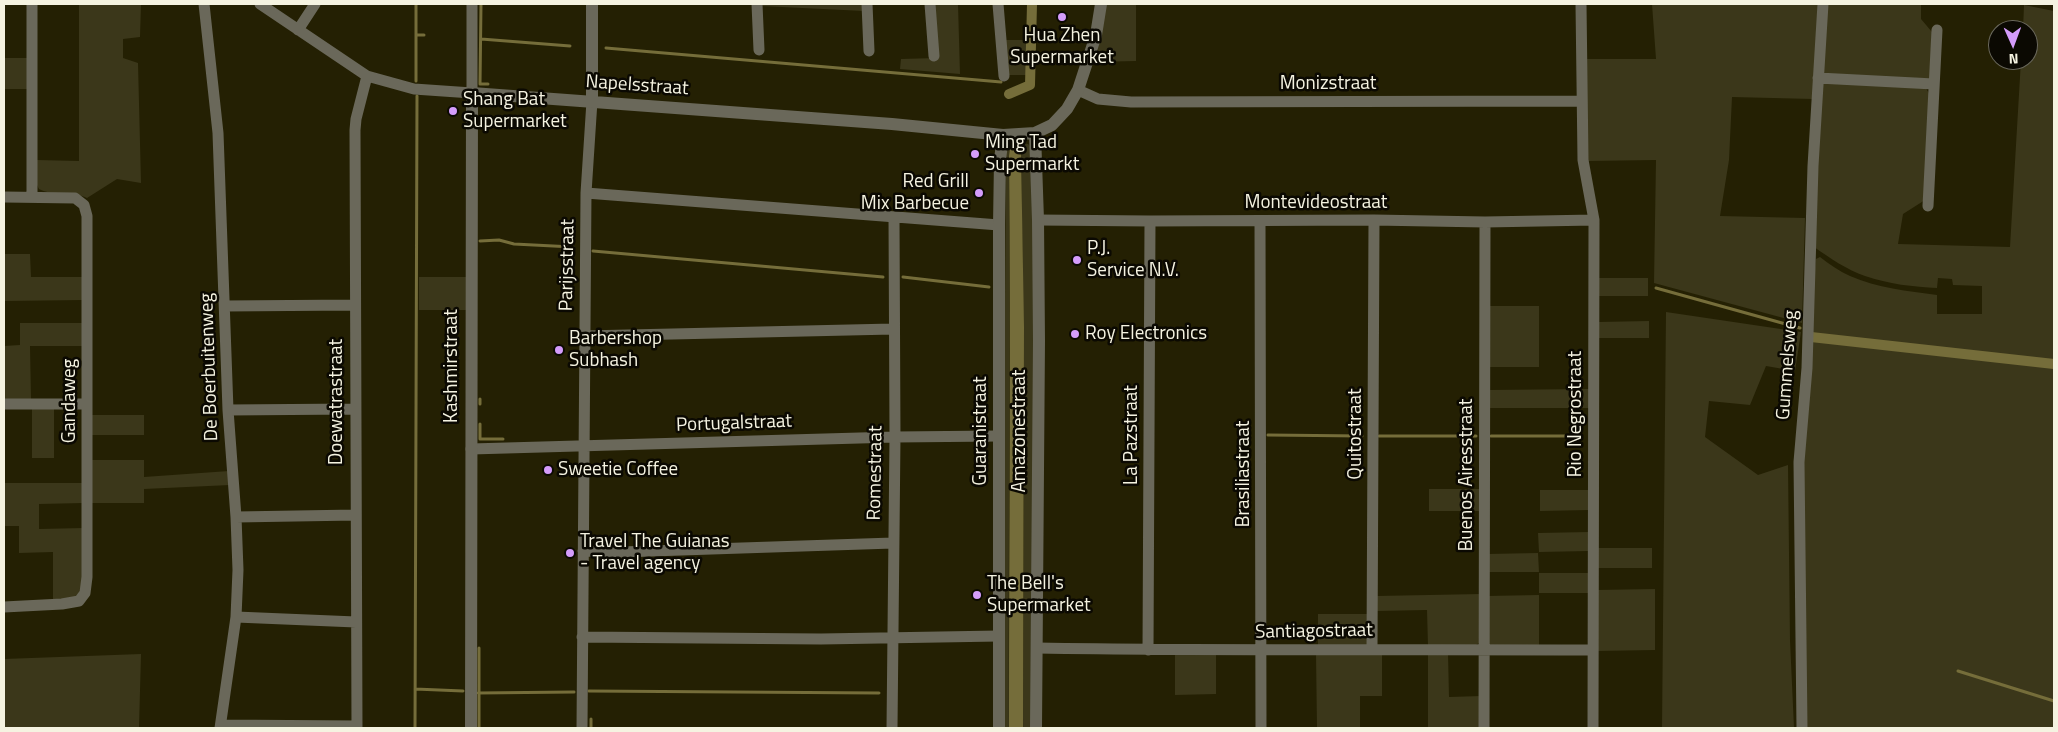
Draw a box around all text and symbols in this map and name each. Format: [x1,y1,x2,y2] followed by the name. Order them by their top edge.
[1056,11,1068,23] marker: Hua Zhen Supermarket
[1988,20,2038,70] north arrow
[1010,25,1114,69] place label: Hua Zhen Supermarket
[2008,49,2019,70] text: N
[585,71,689,101] street label: Napelsstraat
[1280,73,1376,95] street label: Monizstraat
[463,89,567,133] place label: Shang Bat Supermarket
[447,105,459,117] marker: Shang Bat Supermarket
[985,132,1079,176] place label: Ming Tad Supermarkt
[969,148,981,160] marker: Ming Tad Supermarkt
[861,171,969,215] place label: Red Grill Mix Barbecue
[973,187,985,199] marker: Red Grill Mix Barbecue
[1245,192,1387,214] street label: Montevideostraat
[556,219,580,311] street label: Parijsstraat
[1087,238,1179,282] place label: P.J. Service N.V.
[1071,254,1083,266] marker: P.J. Service N.V.
[196,292,224,442] street label: De Boerbuitenweg
[441,309,463,423] street label: Kashmirstraat
[1773,309,1803,421] street label: Gummelsweg
[1085,323,1207,345] place label: Roy Electronics
[569,328,662,372] place label: Barbershop Subhash
[1069,328,1081,340] marker: Roy Electronics
[326,339,348,465] street label: Doewatrastraat
[553,344,565,356] marker: Barbershop Subhash
[1565,351,1587,477] street label: Rio Negrostraat
[59,359,81,443] street label: Gandaweg
[1009,370,1031,492] street label: Amazonestraat
[970,376,992,486] street label: Guaranistraat
[1121,385,1143,485] street label: La Pazstraat
[1345,388,1367,480] street label: Quitostraat
[1456,399,1478,551] street label: Buenos Airesstraat
[676,411,792,437] street label: Portugalstraat
[1233,421,1255,527] street label: Brasiliastraat
[864,425,888,521] street label: Romestraat
[558,459,678,481] place label: Sweetie Coffee
[542,464,554,476] marker: Sweetie Coffee
[580,531,729,575] place label: Travel The Guianas - Travel agency
[564,547,576,559] marker: Travel The Guianas - Travel agency
[987,573,1091,617] place label: The Bell's Supermarket
[971,589,983,601] marker: The Bell's Supermarket
[1255,620,1373,644] street label: Santiagostraat

